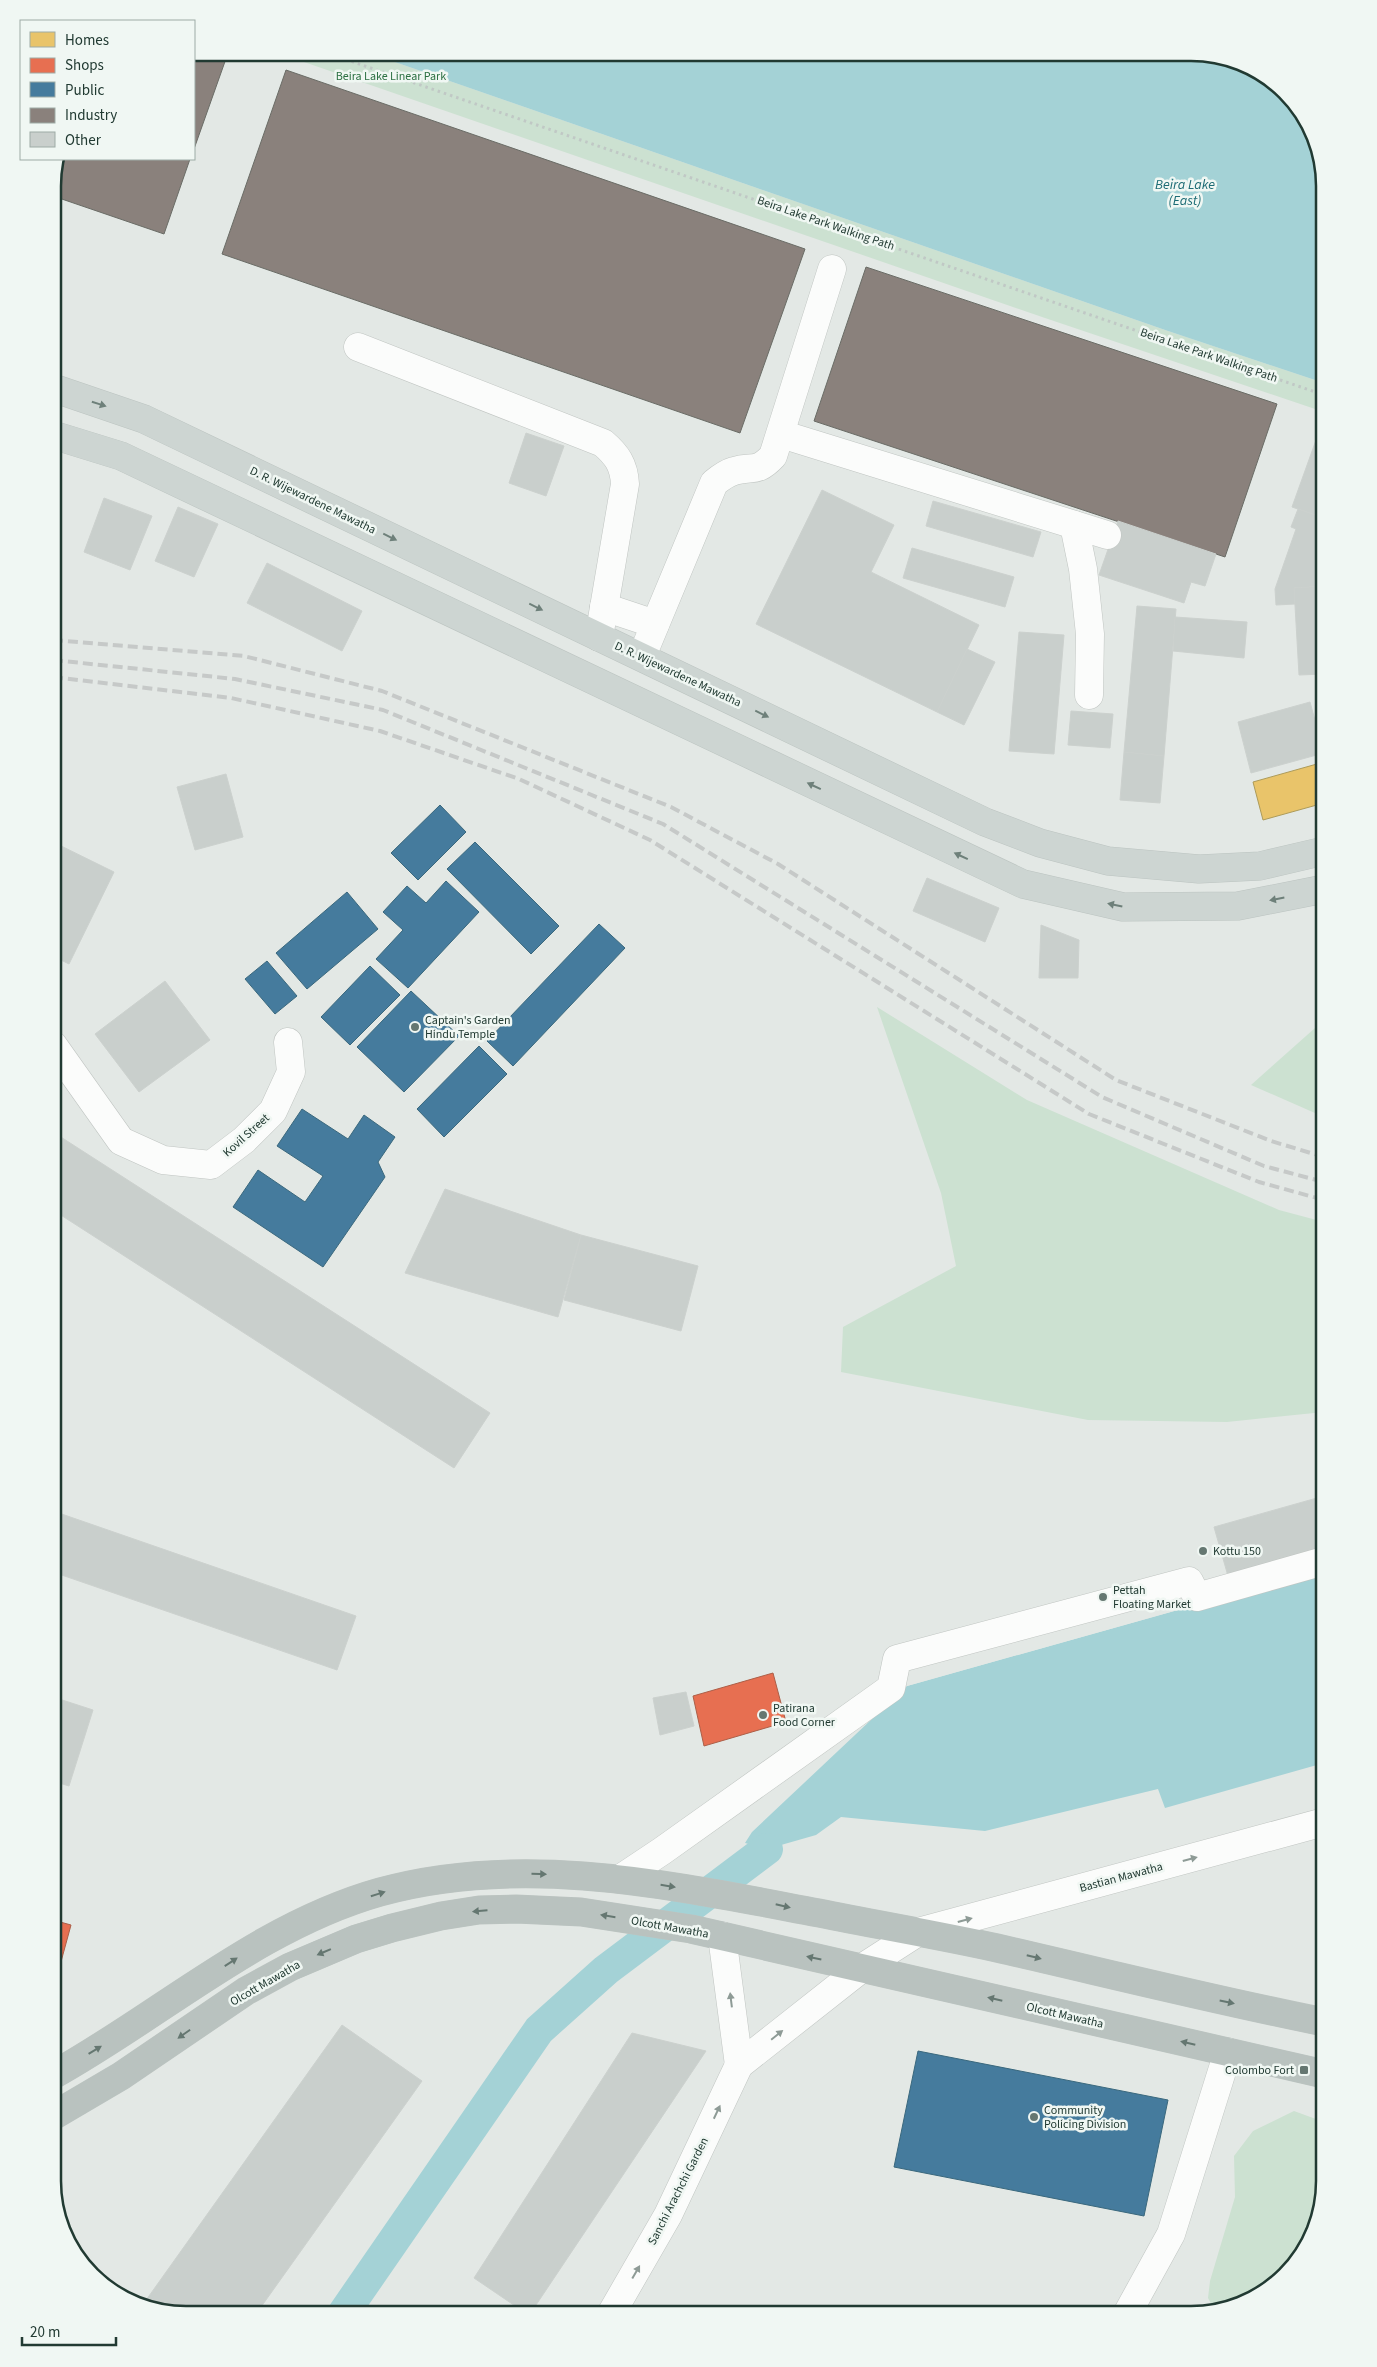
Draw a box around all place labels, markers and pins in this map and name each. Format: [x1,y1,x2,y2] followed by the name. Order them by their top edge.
[425,1012,511,1043] place label: Captain's Garden Hindu Temple
[409,1021,421,1033] marker: Captain's Garden Hindu Temple
[1213,1543,1261,1560] place label: Kottu 150
[1197,1545,1209,1557] marker: Kottu 150
[1113,1582,1191,1613] place label: Pettah Floating Market
[1097,1591,1109,1603] marker: Pettah Floating Market
[773,1700,836,1731] place label: Patirana Food Corner
[757,1709,769,1721] marker: Patirana Food Corner
[1225,2062,1294,2079] place label: Colombo Fort
[1298,2064,1310,2076] marker: Colombo Fort
[1044,2102,1126,2133] place label: Community Policing Division
[1028,2111,1040,2123] marker: Community Policing Division

